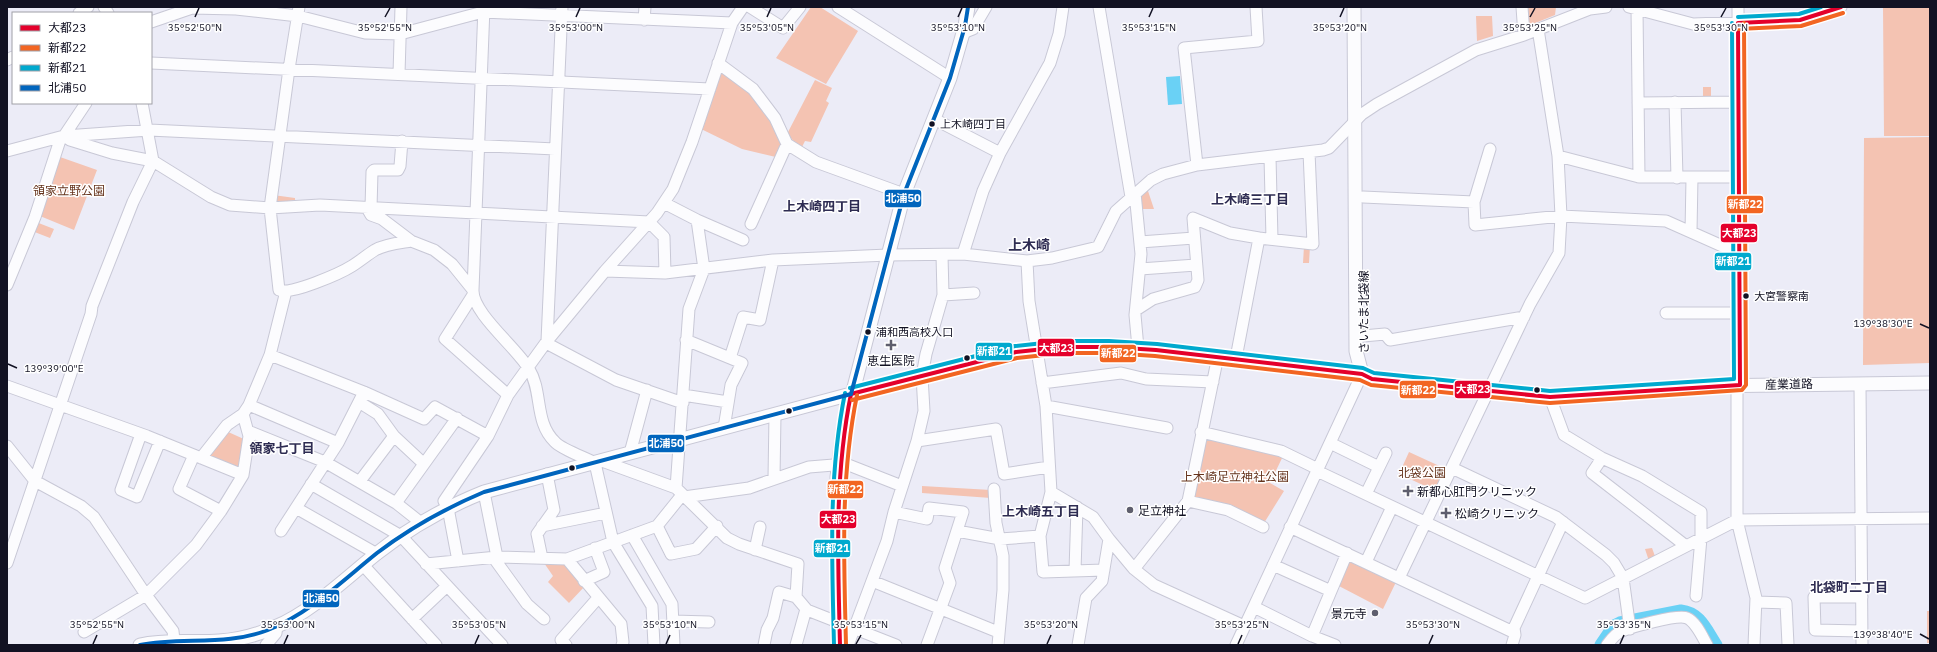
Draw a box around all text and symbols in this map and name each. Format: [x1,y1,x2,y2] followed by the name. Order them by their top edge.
[12,12,152,104] legend
[48,20,86,35] text: 大都23
[168,21,222,34] text: 35°52'50"N
[358,21,412,34] text: 35°52'55"N
[549,21,603,34] text: 35°53'00"N
[740,21,794,34] text: 35°53'05"N
[931,21,985,34] text: 35°53'10"N
[1122,21,1176,34] text: 35°53'15"N
[1313,21,1367,34] text: 35°53'20"N
[1503,21,1557,34] text: 35°53'25"N
[1694,21,1748,34] text: 35°53'30"N
[48,40,86,55] text: 新都22
[48,60,86,75] text: 新都21
[48,80,86,95] text: 北浦50
[940,117,1006,131] place label: 上木崎四丁目
[927,119,937,129] marker: 上木崎四丁目
[33,183,105,198] park label: 領家立野公園
[884,189,922,208] line badge: 北浦50
[885,191,921,205] text: 北浦50
[1211,191,1289,208] district label: 上木崎三丁目
[1726,195,1764,214] line badge: 新都22
[1727,197,1763,211] text: 新都22
[783,198,861,215] district label: 上木崎四丁目
[1720,223,1758,243] line badge: 大都23
[1721,226,1757,240] text: 大都23
[1008,236,1050,254] district label: 上木崎
[1714,252,1752,271] line badge: 新都21
[1715,254,1751,268] text: 新都21
[1356,270,1371,354] street label: さいたま北袋線
[1754,289,1809,303] place label: 大宮警察南
[1741,291,1751,301] marker: 大宮警察南
[1853,317,1913,330] text: 139°38'30"E
[876,325,953,339] place label: 浦和西高校入口
[863,327,873,337] marker: 浦和西高校入口
[1037,338,1075,357] line badge: 大都23
[885,339,897,351] marker: 恵生医院
[1038,341,1074,355] text: 大都23
[975,342,1013,361] line badge: 新都21
[976,344,1012,358] text: 新都21
[1099,344,1137,363] line badge: 新都22
[1100,346,1136,360] text: 新都22
[867,353,915,368] place label: 恵生医院
[962,353,972,363] unlabelled marker
[24,362,84,375] text: 139°39'00"E
[1765,376,1813,392] street label: 産業道路
[1399,380,1437,399] line badge: 新都22
[1454,380,1491,399] line badge: 大都23
[1455,382,1491,396] text: 大都23
[1400,383,1436,397] text: 新都22
[1532,385,1542,395] unlabelled marker
[784,406,794,416] unlabelled marker
[647,434,685,453] line badge: 北浦50
[648,436,684,450] text: 北浦50
[249,440,315,457] district label: 領家七丁目
[567,463,577,473] unlabelled marker
[1398,465,1446,480] park label: 北袋公園
[1181,469,1289,484] park label: 上木崎足立神社公園
[827,480,864,499] line badge: 新都22
[827,482,863,496] text: 新都22
[1417,484,1537,499] place label: 新都心肛門クリニック
[1402,485,1414,497] marker: 新都心肛門クリニック
[1002,503,1080,520] district label: 上木崎五丁目
[1138,503,1186,518] place label: 足立神社
[1125,505,1135,515] marker: 足立神社
[1455,506,1539,521] place label: 松崎クリニック
[1440,507,1452,519] marker: 松崎クリニック
[819,510,857,529] line badge: 大都23
[820,512,856,526] text: 大都23
[813,539,851,558] line badge: 新都21
[814,541,850,555] text: 新都21
[1810,579,1888,596] district label: 北袋町二丁目
[302,589,340,608] line badge: 北浦50
[303,591,339,605] text: 北浦50
[1331,606,1367,621] place label: 景元寺
[1370,608,1380,618] marker: 景元寺
[70,618,124,631] text: 35°52'55"N
[261,618,315,631] text: 35°53'00"N
[452,618,506,631] text: 35°53'05"N
[643,618,697,631] text: 35°53'10"N
[834,618,888,631] text: 35°53'15"N
[1024,618,1078,631] text: 35°53'20"N
[1215,618,1269,631] text: 35°53'25"N
[1406,618,1460,631] text: 35°53'30"N
[1597,618,1651,631] text: 35°53'35"N
[1853,628,1913,641] text: 139°38'40"E

